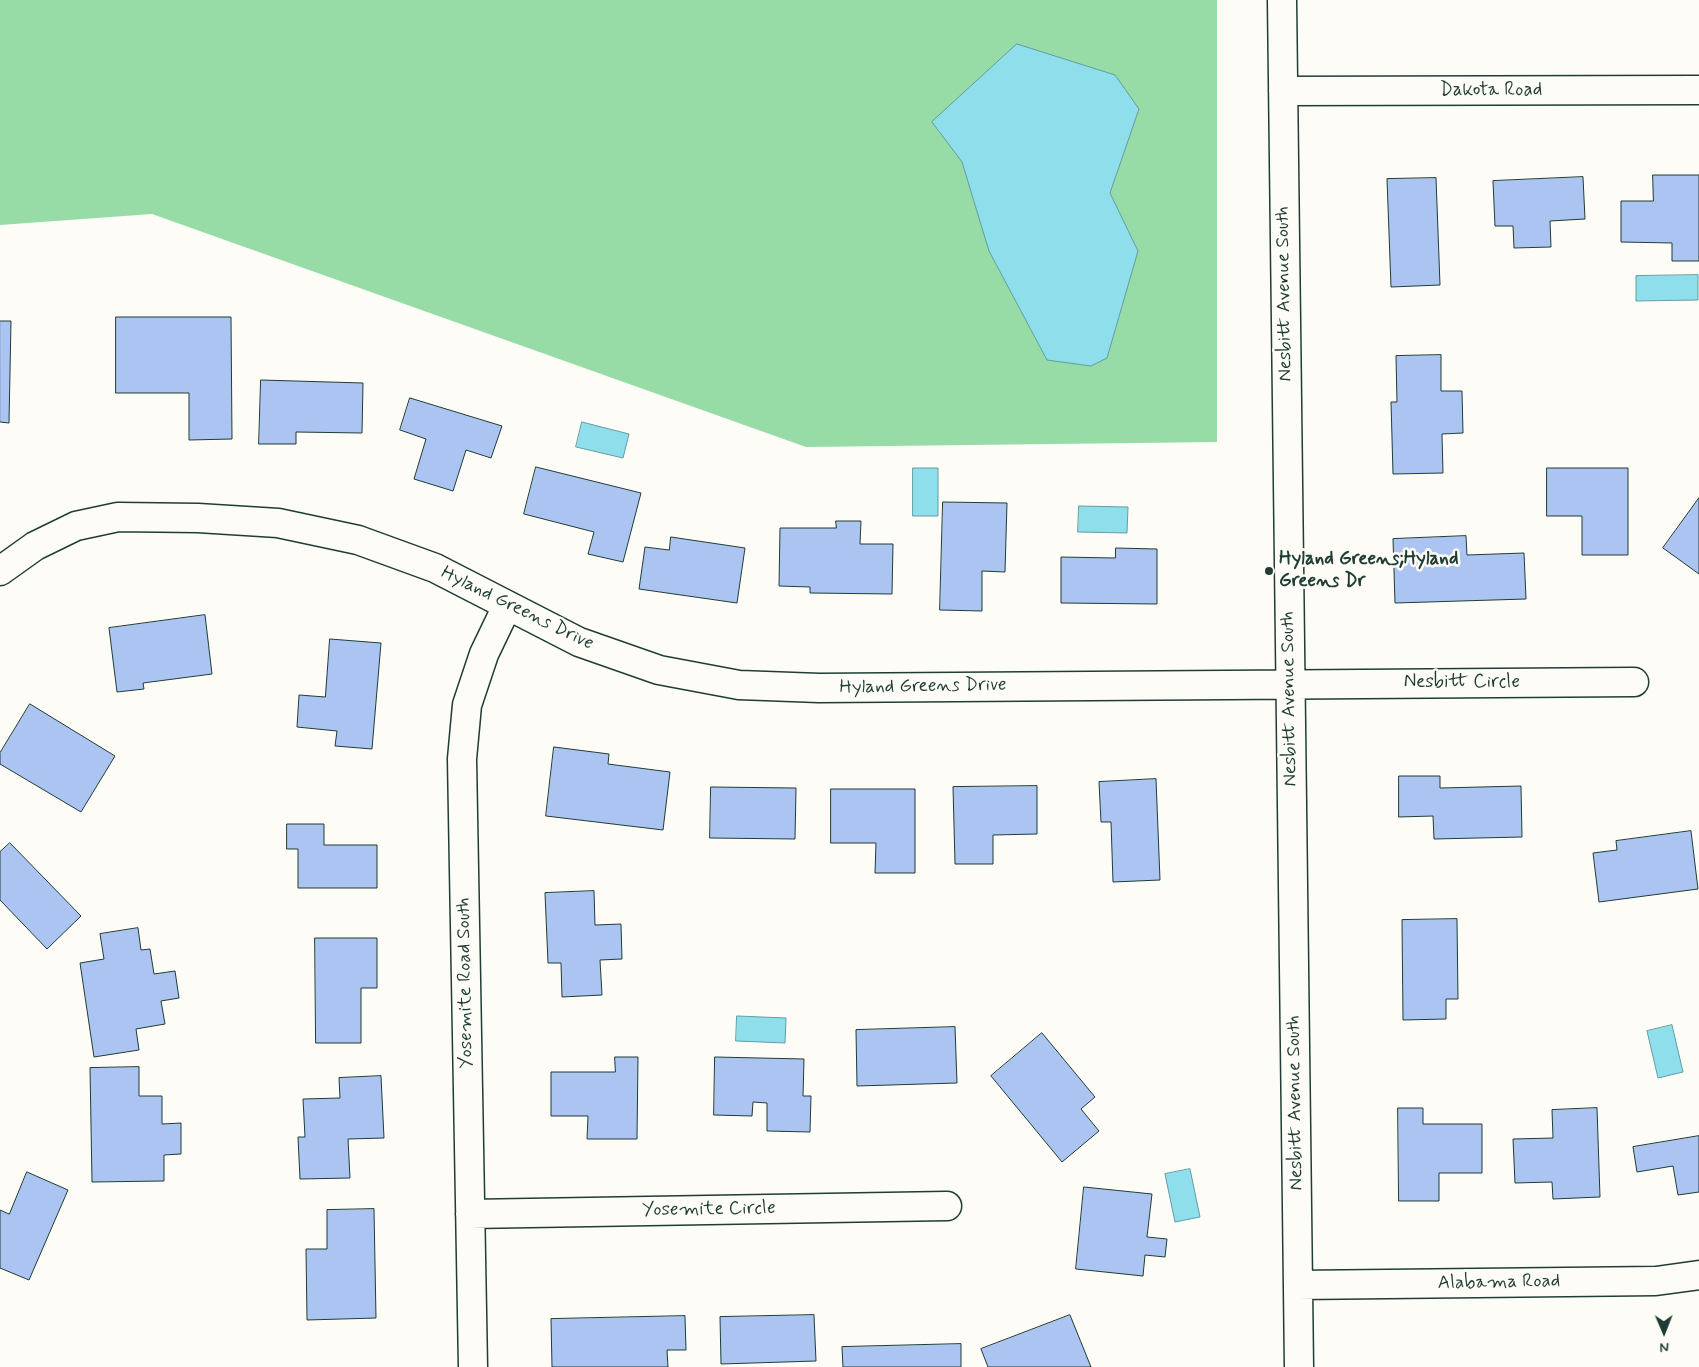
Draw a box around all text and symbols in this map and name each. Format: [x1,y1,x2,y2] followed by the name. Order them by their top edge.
[1440,80,1542,102] street label: Dakota Road
[1272,206,1298,382] street label: Nesbitt Avenue South
[1279,549,1458,593] place label: Hyland Greens;Hyland Greens Dr
[437,562,597,656] street label: Hyland Greens Drive
[1263,565,1275,577] marker: Hyland Greens;Hyland Greens Dr
[1277,611,1303,787] street label: Nesbitt Avenue South
[1404,672,1520,694] street label: Nesbitt Circle
[839,674,1007,700] street label: Hyland Greens Drive
[453,897,479,1069] street label: Yosemite Road South
[1283,1015,1309,1191] street label: Nesbitt Avenue South
[642,1197,776,1223] street label: Yosemite Circle
[1438,1271,1560,1295] street label: Alabama Road
[1639,1307,1689,1357] north arrow
[1659,1338,1669,1356] text: N

